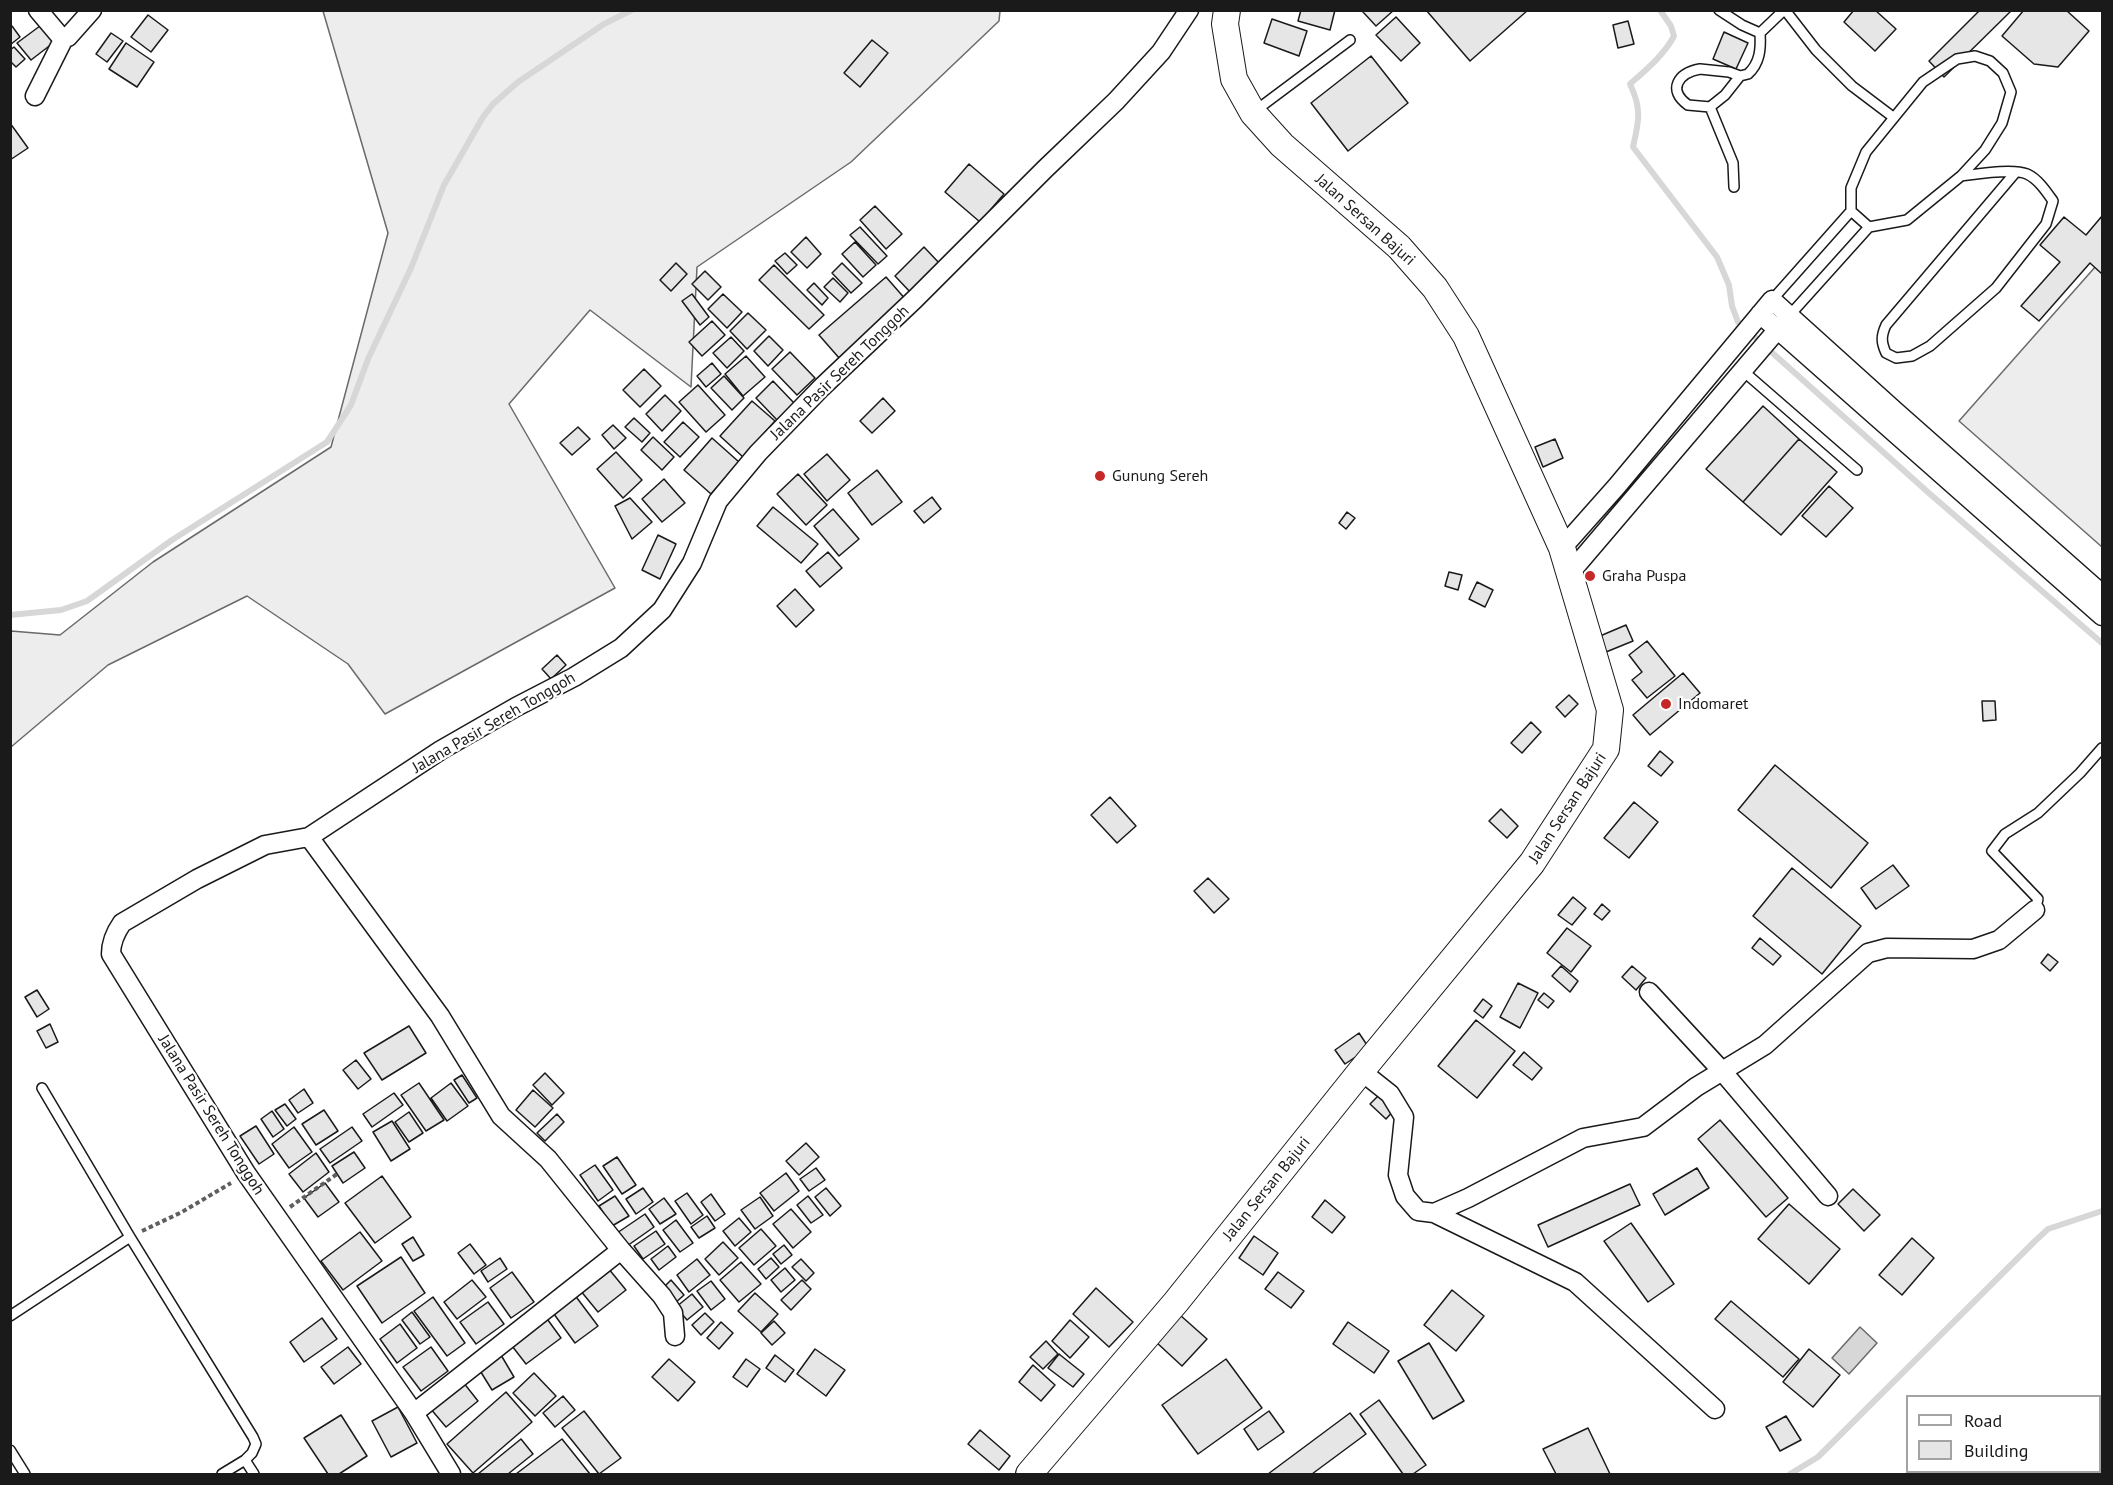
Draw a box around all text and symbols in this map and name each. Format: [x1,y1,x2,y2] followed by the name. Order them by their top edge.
[1311,170,1419,270] street label: Jalan Sersan Bajuri
[767,302,913,444] street label: Jalana Pasir Sereh Tonggoh
[1112,466,1208,486] place label: Gunung Sereh
[1093,469,1107,483] marker: Gunung Sereh
[1602,566,1686,586] place label: Graha Puspa
[1583,569,1597,583] marker: Graha Puspa
[409,668,579,778] street label: Jalana Pasir Sereh Tonggoh
[1678,694,1749,714] place label: Indomaret
[1659,697,1673,711] marker: Indomaret
[1525,749,1611,867] street label: Jalan Sersan Bajuri
[154,1031,268,1199] street label: Jalana Pasir Sereh Tonggoh
[1219,1133,1315,1245] street label: Jalan Sersan Bajuri
[1906,1395,2101,1473] legend
[1964,1409,2002,1432] text: Road
[1964,1439,2028,1462] text: Building

